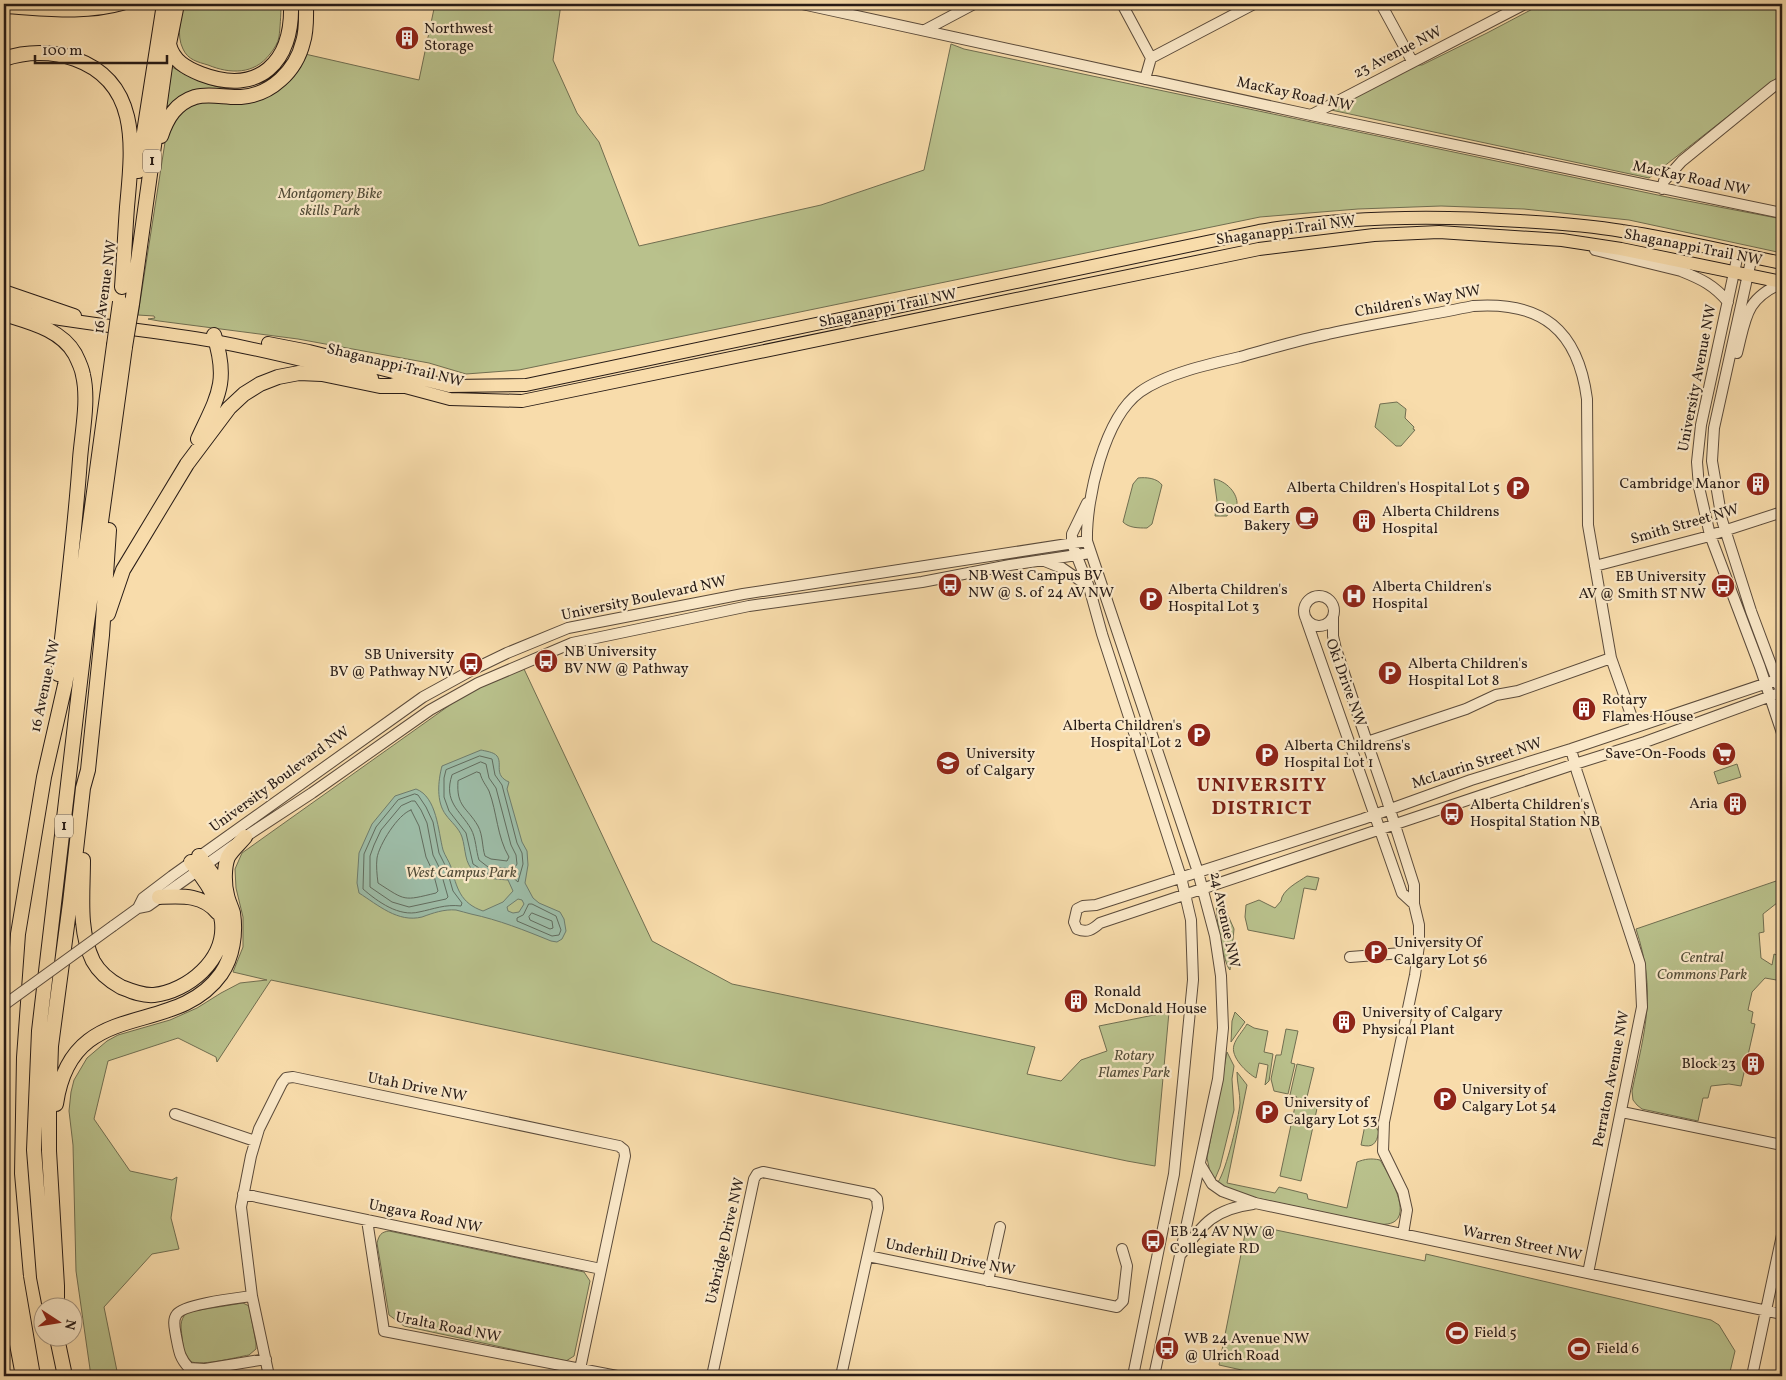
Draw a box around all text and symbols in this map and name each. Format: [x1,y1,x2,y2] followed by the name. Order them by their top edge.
[424,19,493,57] place label: Northwest Storage
[1350,22,1446,84] street label: 23 Avenue NW
[394,25,420,51] building icon: Northwest Storage
[35,32,168,64] scale bar
[42,41,82,62] text: 100 m
[1235,72,1355,118] street label: MacKay Road NW
[143,150,161,172] road number: 1
[1631,156,1751,202] street label: MacKay Road NW
[277,184,382,222] park label: Montgomery Bike skills Park
[1215,211,1357,251] street label: Shaganappi Trail NW
[1622,224,1764,272] street label: Shaganappi Trail NW
[89,239,123,335] street label: 16 Avenue NW
[1353,281,1483,323] street label: Children's Way NW
[817,284,959,334] street label: Shaganappi Trail NW
[1673,302,1723,454] street label: University Avenue NW
[324,339,466,393] street label: Shaganappi Trail NW
[1745,471,1771,497] building icon: Cambridge Manor
[1620,474,1740,495] place label: Cambridge Manor
[1505,475,1531,501] parking icon: Alberta Children's Hospital Lot 5
[1287,478,1500,499] place label: Alberta Children's Hospital Lot 5
[1215,499,1290,537] place label: Good Earth Bakery
[1628,500,1742,550] street label: Smith Street NW
[1382,502,1499,540] place label: Alberta Childrens Hospital
[1294,505,1320,531] cafe icon: Good Earth Bakery
[1351,508,1377,534] building icon: Alberta Childrens Hospital
[968,566,1114,604] place label: NB West Campus BV NW @ S. of 24 AV NW
[1578,567,1706,605] place label: EB University AV @ Smith ST NW
[560,571,728,627] street label: University Boulevard NW
[937,572,963,598] bus stop icon: NB West Campus BV NW @ S. of 24 AV NW
[1710,573,1736,599] bus stop icon: EB University AV @ Smith ST NW
[1372,577,1492,615] place label: Alberta Children's Hospital
[1168,580,1288,618] place label: Alberta Children's Hospital Lot 3
[1341,583,1367,609] hospital icon: Alberta Children's Hospital
[1138,586,1164,612] parking icon: Alberta Children's Hospital Lot 3
[1319,636,1371,730] street label: Oki Drive NW
[26,638,66,734] street label: 16 Avenue NW
[564,642,689,680] place label: NB University BV NW @ Pathway
[329,645,454,683] place label: SB University BV @ Pathway NW
[533,648,559,674] bus stop icon: NB University BV NW @ Pathway
[458,651,484,677] bus stop icon: SB University BV @ Pathway NW
[1408,654,1528,692] place label: Alberta Children's Hospital Lot 8
[1377,660,1403,686] parking icon: Alberta Children's Hospital Lot 8
[1602,690,1693,728] place label: Rotary Flames House
[1571,696,1597,722] building icon: Rotary Flames House
[1062,716,1182,754] place label: Alberta Children's Hospital Lot 2
[206,722,354,838] street label: University Boulevard NW
[1186,722,1212,748] parking icon: Alberta Children's Hospital Lot 2
[1409,733,1545,795] street label: McLaurin Street NW
[1284,736,1410,774] place label: Alberta Childrens's Hospital Lot 1
[1711,741,1737,767] supermarket icon: Save-On-Foods
[1254,742,1280,768] parking icon: Alberta Childrens's Hospital Lot 1
[966,744,1035,782] place label: University of Calgary
[1605,744,1706,765] place label: Save-On-Foods
[935,750,961,776] school or university icon: University of Calgary
[1197,772,1327,823] district label: UNIVERSITY DISTRICT
[1722,791,1748,817] building icon: Aria
[1689,794,1718,815] place label: Aria
[1470,795,1600,833] place label: Alberta Children's Hospital Station NB
[1439,801,1465,827] bus stop icon: Alberta Children's Hospital Station NB
[55,814,73,838] road number: 1
[405,863,517,884] park label: West Campus Park
[1204,870,1244,970] street label: 24 Avenue NW
[1394,933,1487,971] place label: University Of Calgary Lot 56
[1363,939,1389,965] parking icon: University Of Calgary Lot 56
[1657,948,1747,986] park label: Central Commons Park
[1094,982,1207,1020] place label: Ronald McDonald House
[1063,988,1089,1014] building icon: Ronald McDonald House
[1362,1003,1503,1041] place label: University of Calgary Physical Plant
[1331,1009,1357,1035] building icon: University of Calgary Physical Plant
[1588,1009,1636,1149] street label: Perraton Avenue NW
[1098,1046,1170,1084] park label: Rotary Flames Park
[1740,1051,1766,1077] building icon: Block 23
[1681,1054,1736,1075] place label: Block 23
[366,1068,468,1108] street label: Utah Drive NW
[1462,1080,1557,1118] place label: University of Calgary Lot 54
[1432,1086,1458,1112] parking icon: University of Calgary Lot 54
[1284,1093,1377,1131] place label: University of Calgary Lot 53
[1254,1099,1280,1125] parking icon: University of Calgary Lot 53
[701,1176,751,1306] street label: Uxbridge Drive NW
[366,1195,484,1239] street label: Ungava Road NW
[1460,1221,1584,1267] street label: Warren Street NW
[1170,1222,1276,1260] place label: EB 24 AV NW @ Collegiate RD
[1140,1228,1166,1254] bus stop icon: EB 24 AV NW @ Collegiate RD
[883,1234,1017,1282] street label: Underhill Drive NW
[32,1298,82,1348] north arrow
[393,1307,503,1349] street label: Uralta Road NW
[59,1317,80,1331] text: N
[1444,1320,1470,1346] sports icon: Field 5
[1474,1323,1517,1344] place label: Field 5
[1184,1329,1309,1367] place label: WB 24 Avenue NW @ Ulrich Road
[1154,1335,1180,1361] bus stop icon: WB 24 Avenue NW @ Ulrich Road
[1566,1336,1592,1362] sports icon: Field 6
[1596,1339,1639,1360] place label: Field 6

